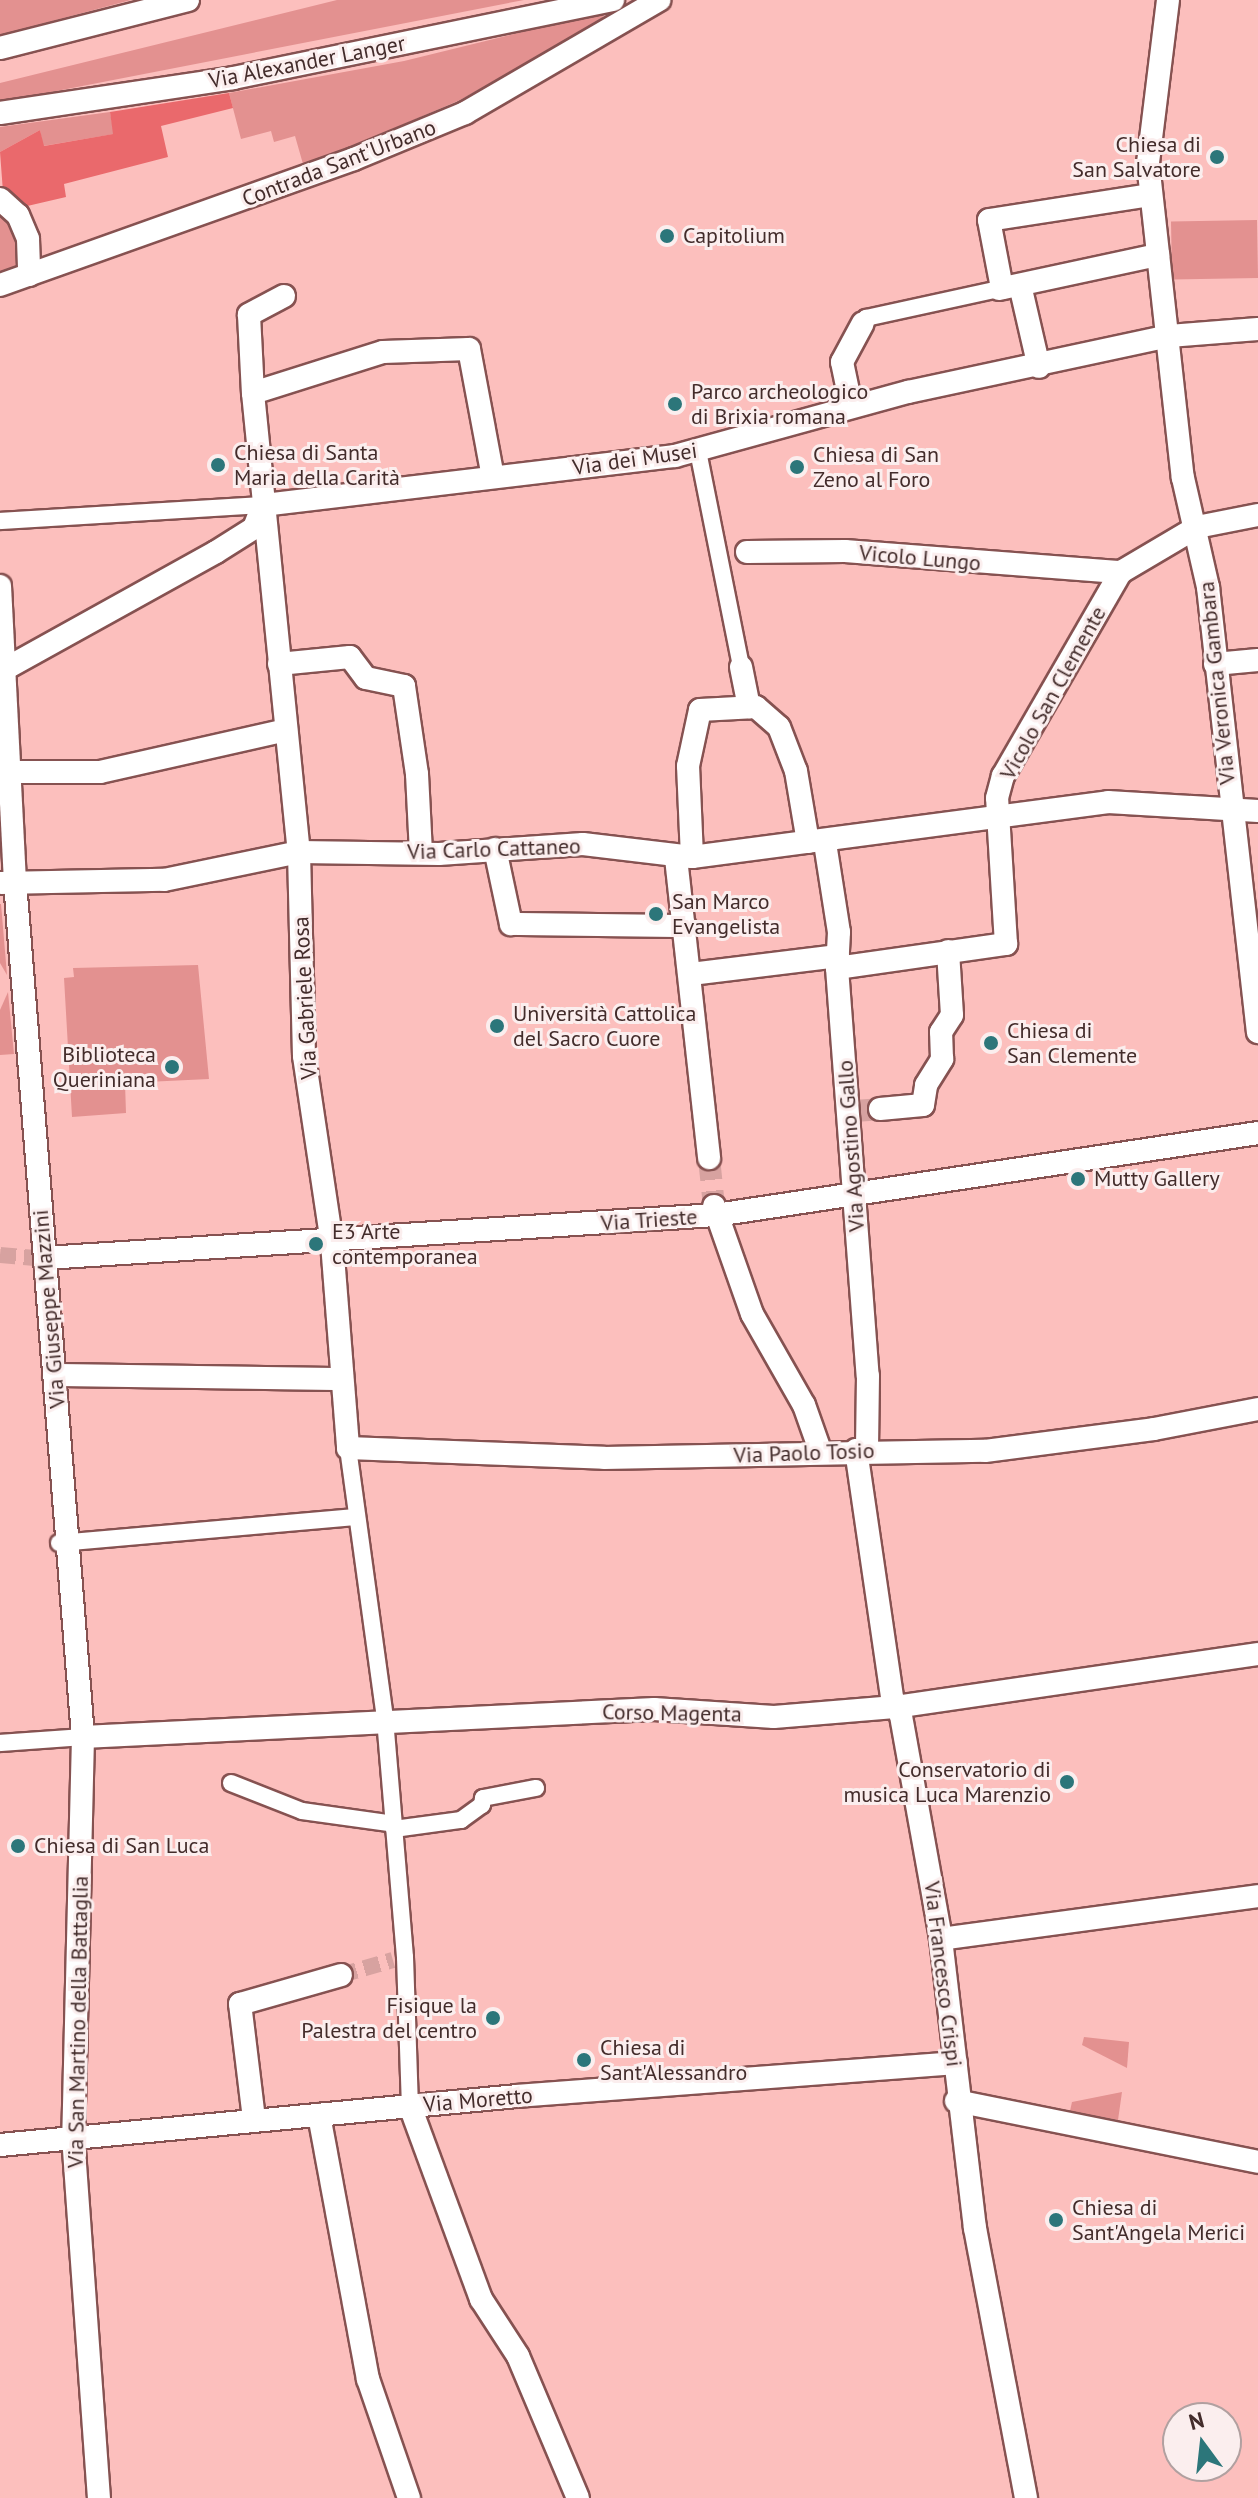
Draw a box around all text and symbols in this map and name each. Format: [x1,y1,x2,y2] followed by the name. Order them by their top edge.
[206,30,408,94] street label: Via Alexander Langer
[238,114,440,212] street label: Contrada Sant'Urbano
[1072,131,1201,182] place label: Chiesa di San Salvatore
[1208,148,1226,166] marker: Chiesa di San Salvatore
[683,223,785,249] place label: Capitolium
[658,227,676,245] marker: Capitolium
[691,378,868,430] place label: Parco archeologico di Brixia romana
[666,395,684,413] marker: Parco archeologico di Brixia romana
[571,437,699,481] street label: Via dei Musei
[234,439,400,490] place label: Chiesa di Santa Maria della Carità
[813,441,939,492] place label: Chiesa di San Zeno al Foro
[209,456,227,474] marker: Chiesa di Santa Maria della Carità
[788,458,806,476] marker: Chiesa di San Zeno al Foro
[858,540,982,576] street label: Vicolo Lungo
[1193,580,1241,786] street label: Via Veronica Gambara
[994,602,1112,784] street label: Vicolo San Clemente
[407,833,581,865] street label: Via Carlo Cattaneo
[672,888,780,940] place label: San Marco Evangelista
[647,905,665,923] marker: San Marco Evangelista
[288,916,322,1080] street label: Via Gabriele Rosa
[513,1000,696,1052] place label: Università Cattolica del Sacro Cuore
[488,1017,506,1035] marker: Università Cattolica del Sacro Cuore
[1007,1017,1137,1068] place label: Chiesa di San Clemente
[982,1034,1000,1052] marker: Chiesa di San Clemente
[53,1041,156,1092] place label: Biblioteca Queriniana
[163,1058,181,1076] marker: Biblioteca Queriniana
[832,1059,870,1233] street label: Via Agostino Gallo
[1094,1166,1220,1192] place label: Mutty Gallery
[1069,1170,1087,1188] marker: Mutty Gallery
[600,1203,698,1237] street label: Via Trieste
[27,1208,71,1410] street label: Via Giuseppe Mazzini
[332,1218,478,1270] place label: E3 Arte contemporanea
[307,1235,325,1253] marker: E3 Arte contemporanea
[733,1437,875,1469] street label: Via Paolo Tosio
[602,1699,742,1727] street label: Corso Magenta
[843,1756,1051,1808] place label: Conservatorio di musica Luca Marenzio
[1058,1773,1076,1791] marker: Conservatorio di musica Luca Marenzio
[34,1833,209,1859] place label: Chiesa di San Luca
[9,1837,27,1855] marker: Chiesa di San Luca
[62,1876,94,2168] street label: Via San Martino della Battaglia
[919,1880,967,2068] street label: Via Francesco Crispi
[301,1992,477,2044] place label: Fisique la Palestra del centro
[484,2009,502,2027] marker: Fisique la Palestra del centro
[600,2034,747,2086] place label: Chiesa di Sant'Alessandro
[575,2051,593,2069] marker: Chiesa di Sant'Alessandro
[422,2082,534,2118] street label: Via Moretto
[1072,2194,1245,2246] place label: Chiesa di Sant'Angela Merici
[1047,2211,1065,2229] marker: Chiesa di Sant'Angela Merici
[1162,2402,1242,2482] north arrow
[1186,2405,1207,2436] text: N

